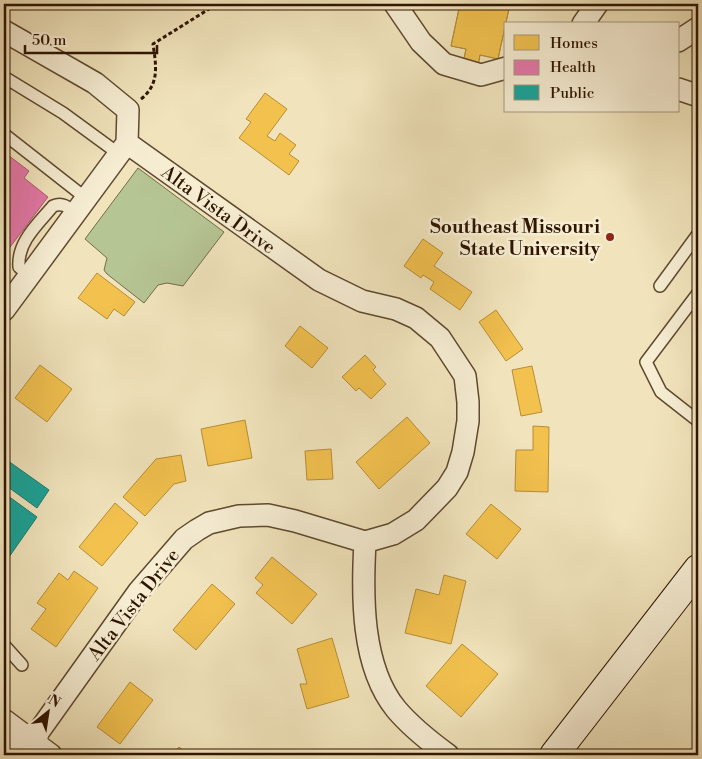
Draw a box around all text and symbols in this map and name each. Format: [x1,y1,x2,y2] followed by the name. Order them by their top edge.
[25,22,158,54] scale bar
[504,22,680,112] legend
[32,31,66,50] text: 50 m
[550,34,598,53] text: Homes
[550,58,596,77] text: Health
[550,84,594,103] text: Public
[156,160,280,259] street label: Alta Vista Drive
[430,215,600,261] place label: Southeast Missouri State University
[604,231,616,243] marker: Southeast Missouri State University
[82,544,185,666] street label: Alta Vista Drive
[22,686,72,736] north arrow
[45,691,63,712] text: N

